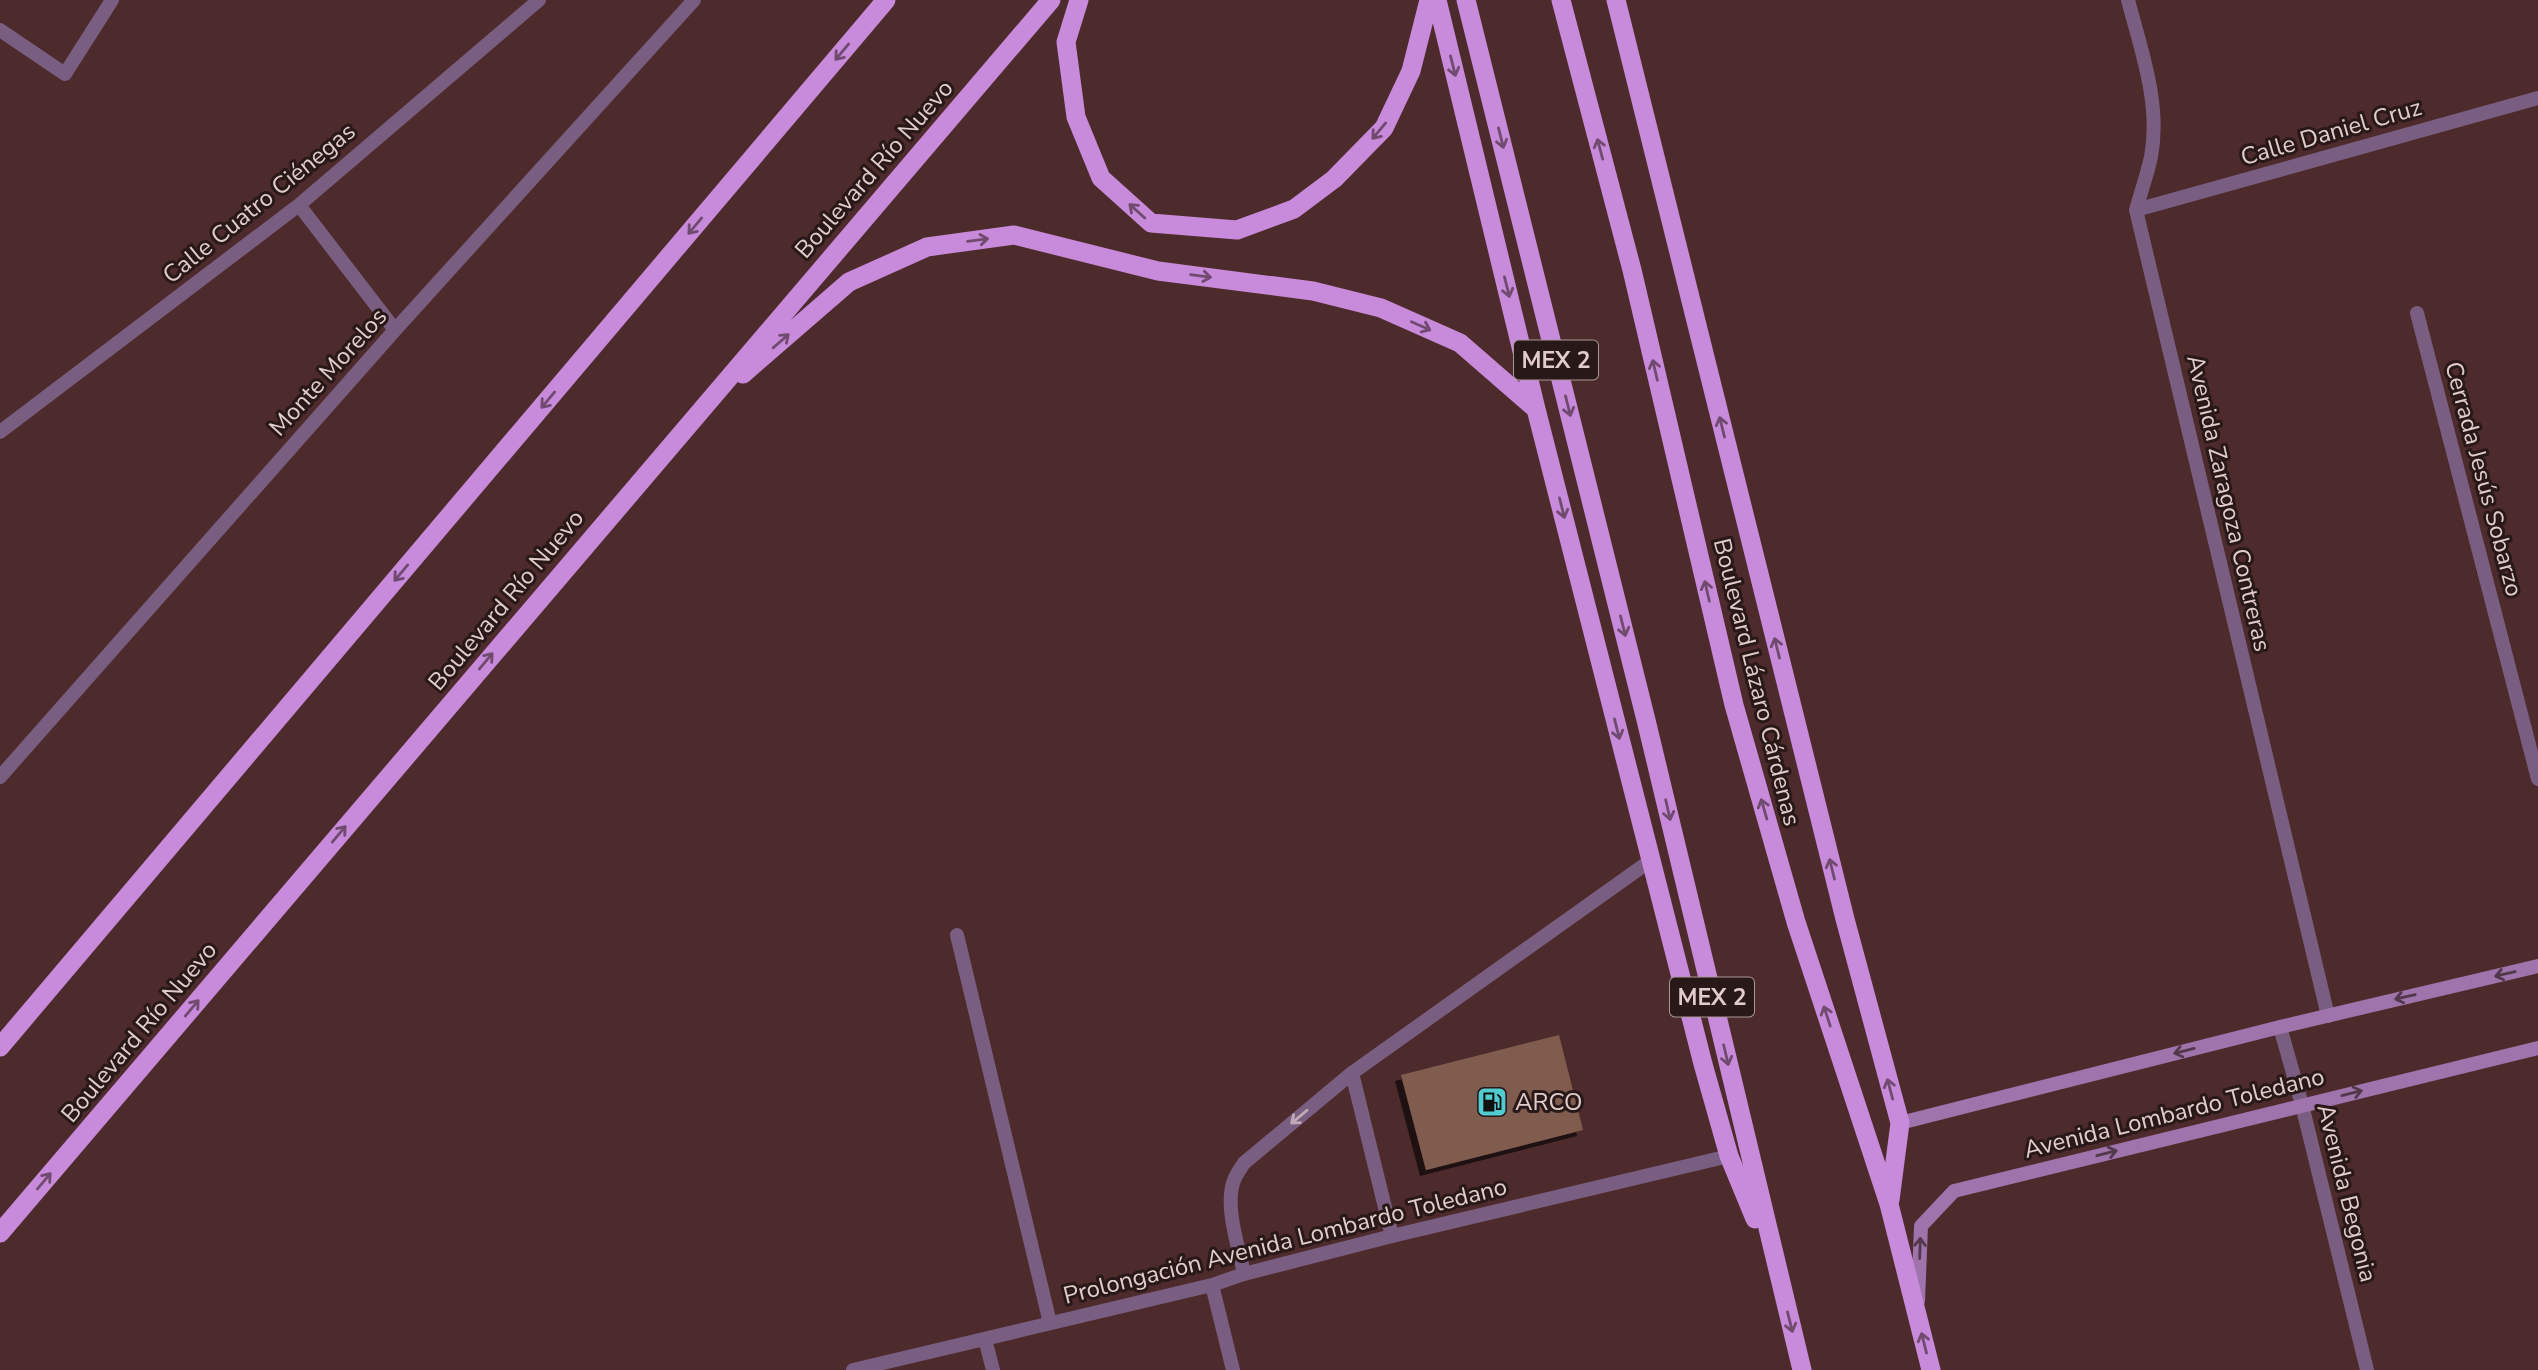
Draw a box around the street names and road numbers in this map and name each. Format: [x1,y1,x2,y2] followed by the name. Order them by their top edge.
[788,73,960,265] street label: Boulevard Río Nuevo
[2237,91,2425,173] street label: Calle Daniel Cruz
[156,115,362,291] street label: Calle Cuatro Ciénegas
[262,301,394,443] street label: Monte Morelos
[1514,340,1598,380] road number: MEX 2
[2179,352,2279,654] street label: Avenida Zaragoza Contreras
[2437,358,2531,600] street label: Cerrada Jesús Sobarzo
[421,503,591,697] street label: Boulevard Río Nuevo
[1706,535,1808,829] street label: Boulevard Lázaro Cárdenas
[54,935,224,1129] street label: Boulevard Río Nuevo
[1670,978,1754,1016] road number: MEX 2
[2020,1060,2328,1166] street label: Avenida Lombardo Toledano
[2309,1101,2385,1285] street label: Avenida Begonia
[1060,1170,1510,1312] street label: Prolongación Avenida Lombardo Toledano

